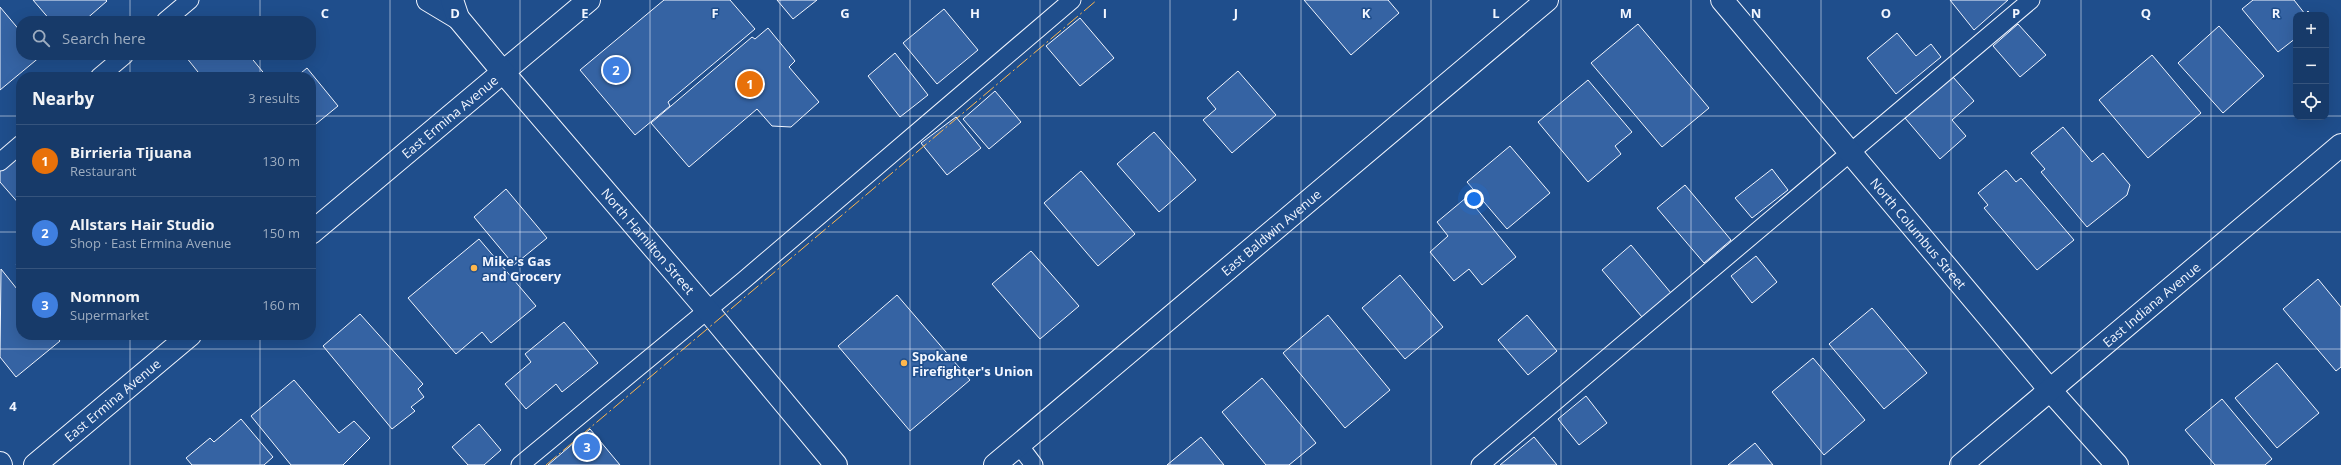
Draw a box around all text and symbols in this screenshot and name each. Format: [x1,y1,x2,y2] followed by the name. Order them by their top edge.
[321,4,329,22] text: C
[450,4,460,22] text: D
[581,4,589,22] text: E
[711,4,719,22] text: F
[840,4,850,22] text: G
[970,4,980,22] text: H
[1103,4,1107,22] text: I
[1233,4,1238,22] text: J
[1362,4,1371,22] text: K
[1492,4,1500,22] text: L
[1620,4,1632,22] text: M
[1751,4,1761,22] text: N
[1881,4,1891,22] text: O
[2012,4,2020,22] text: P
[2141,4,2151,22] text: Q
[2272,4,2281,22] text: R
[2293,12,2329,120] map controls
[2293,12,2329,48] button: +
[16,16,316,60] search box
[30,27,52,49] icon: search
[62,28,146,48] text: Search here
[2293,48,2329,84] button: −
[603,55,629,85] pin: 2
[737,69,763,99] pin: 1
[398,71,502,162] street label: East Ermina Avenue
[2293,84,2329,120] button: locate
[32,87,94,110] text: Nearby
[248,89,300,107] text: 3 results
[70,142,192,162] text: Birrieria Tijuana
[41,152,49,170] text: 1
[262,152,300,170] text: 130 m
[70,162,137,180] text: Restaurant
[1866,174,1971,293] street label: North Columbus Street
[597,184,699,298] street label: North Hamilton Street
[1217,185,1325,280] street label: East Baldwin Avenue
[1464,189,1484,209] your location
[70,214,215,234] text: Allstars Hair Studio
[41,224,49,242] text: 2
[262,224,300,242] text: 150 m
[70,234,231,252] text: Shop · East Ermina Avenue
[482,252,562,285] place label: Mike's Gas and Grocery
[2099,258,2204,351] street label: East Indiana Avenue
[469,263,479,273] marker: Mike's Gas and Grocery
[70,286,140,306] text: Nomnom
[41,296,49,314] text: 3
[262,296,300,314] text: 160 m
[70,306,149,324] text: Supermarket
[912,347,1033,380] place label: Spokane Firefighter's Union
[60,354,164,446] street label: East Ermina Avenue
[899,358,909,368] marker: Spokane Firefighter's Union
[9,397,17,415] text: 4
[574,432,600,462] pin: 3

